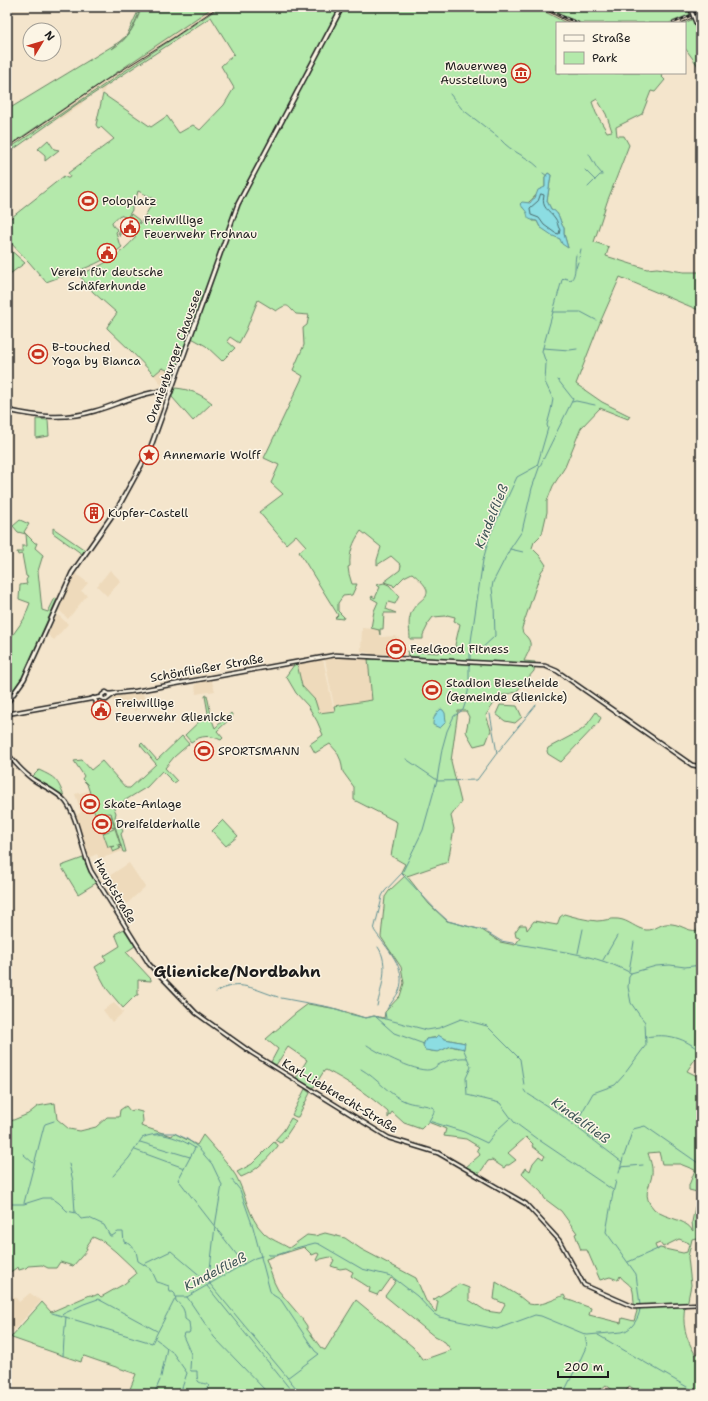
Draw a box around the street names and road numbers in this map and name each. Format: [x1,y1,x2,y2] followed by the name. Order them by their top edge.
[142,287,206,425] street label: Oranienburger Chaussee
[149,650,265,686] street label: Schönfließer Straße
[90,856,140,927] street label: Hauptstraße
[279,1055,401,1137] street label: Karl-Liebknecht-Straße

